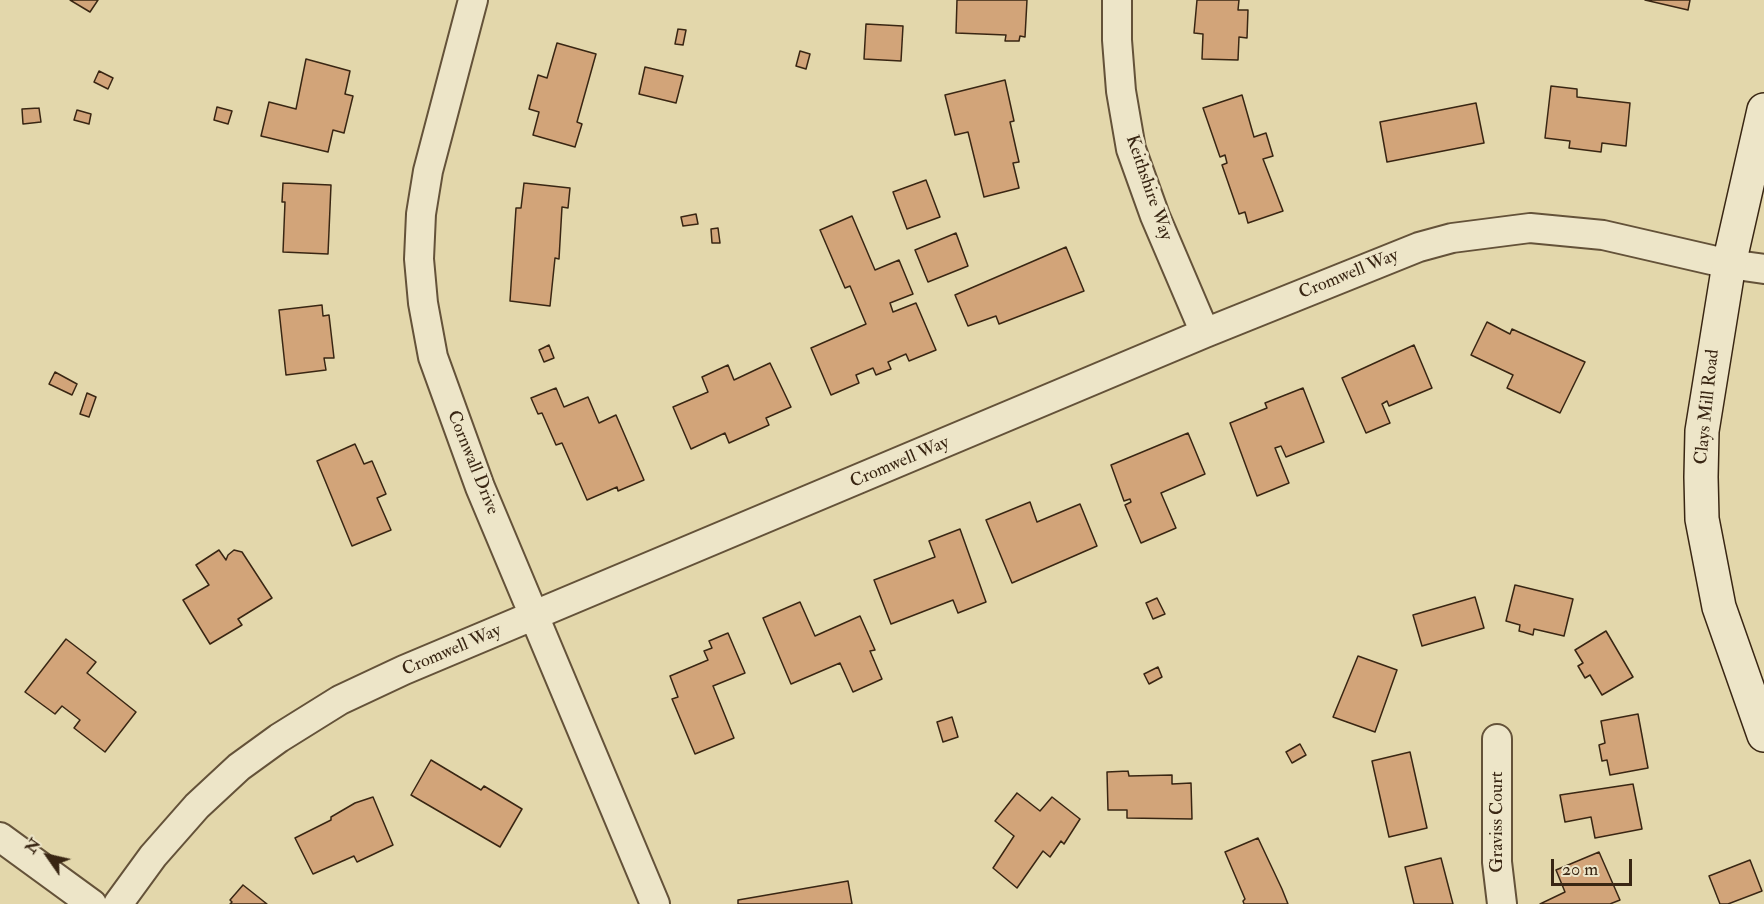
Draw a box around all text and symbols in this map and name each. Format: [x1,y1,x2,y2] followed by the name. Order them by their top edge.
[1120,132,1176,244] street label: Keithshire Way
[1296,245,1402,305] street label: Cromwell Way
[1691,348,1725,466] street label: Clays Mill Road
[441,408,503,518] street label: Cornwall Drive
[847,432,953,494] street label: Cromwell Way
[399,620,505,682] street label: Cromwell Way
[1487,771,1509,873] street label: Graviss Court
[18,826,78,886] north arrow
[21,834,45,857] text: N
[1554,847,1635,885] scale bar
[1562,858,1598,881] text: 20 m

